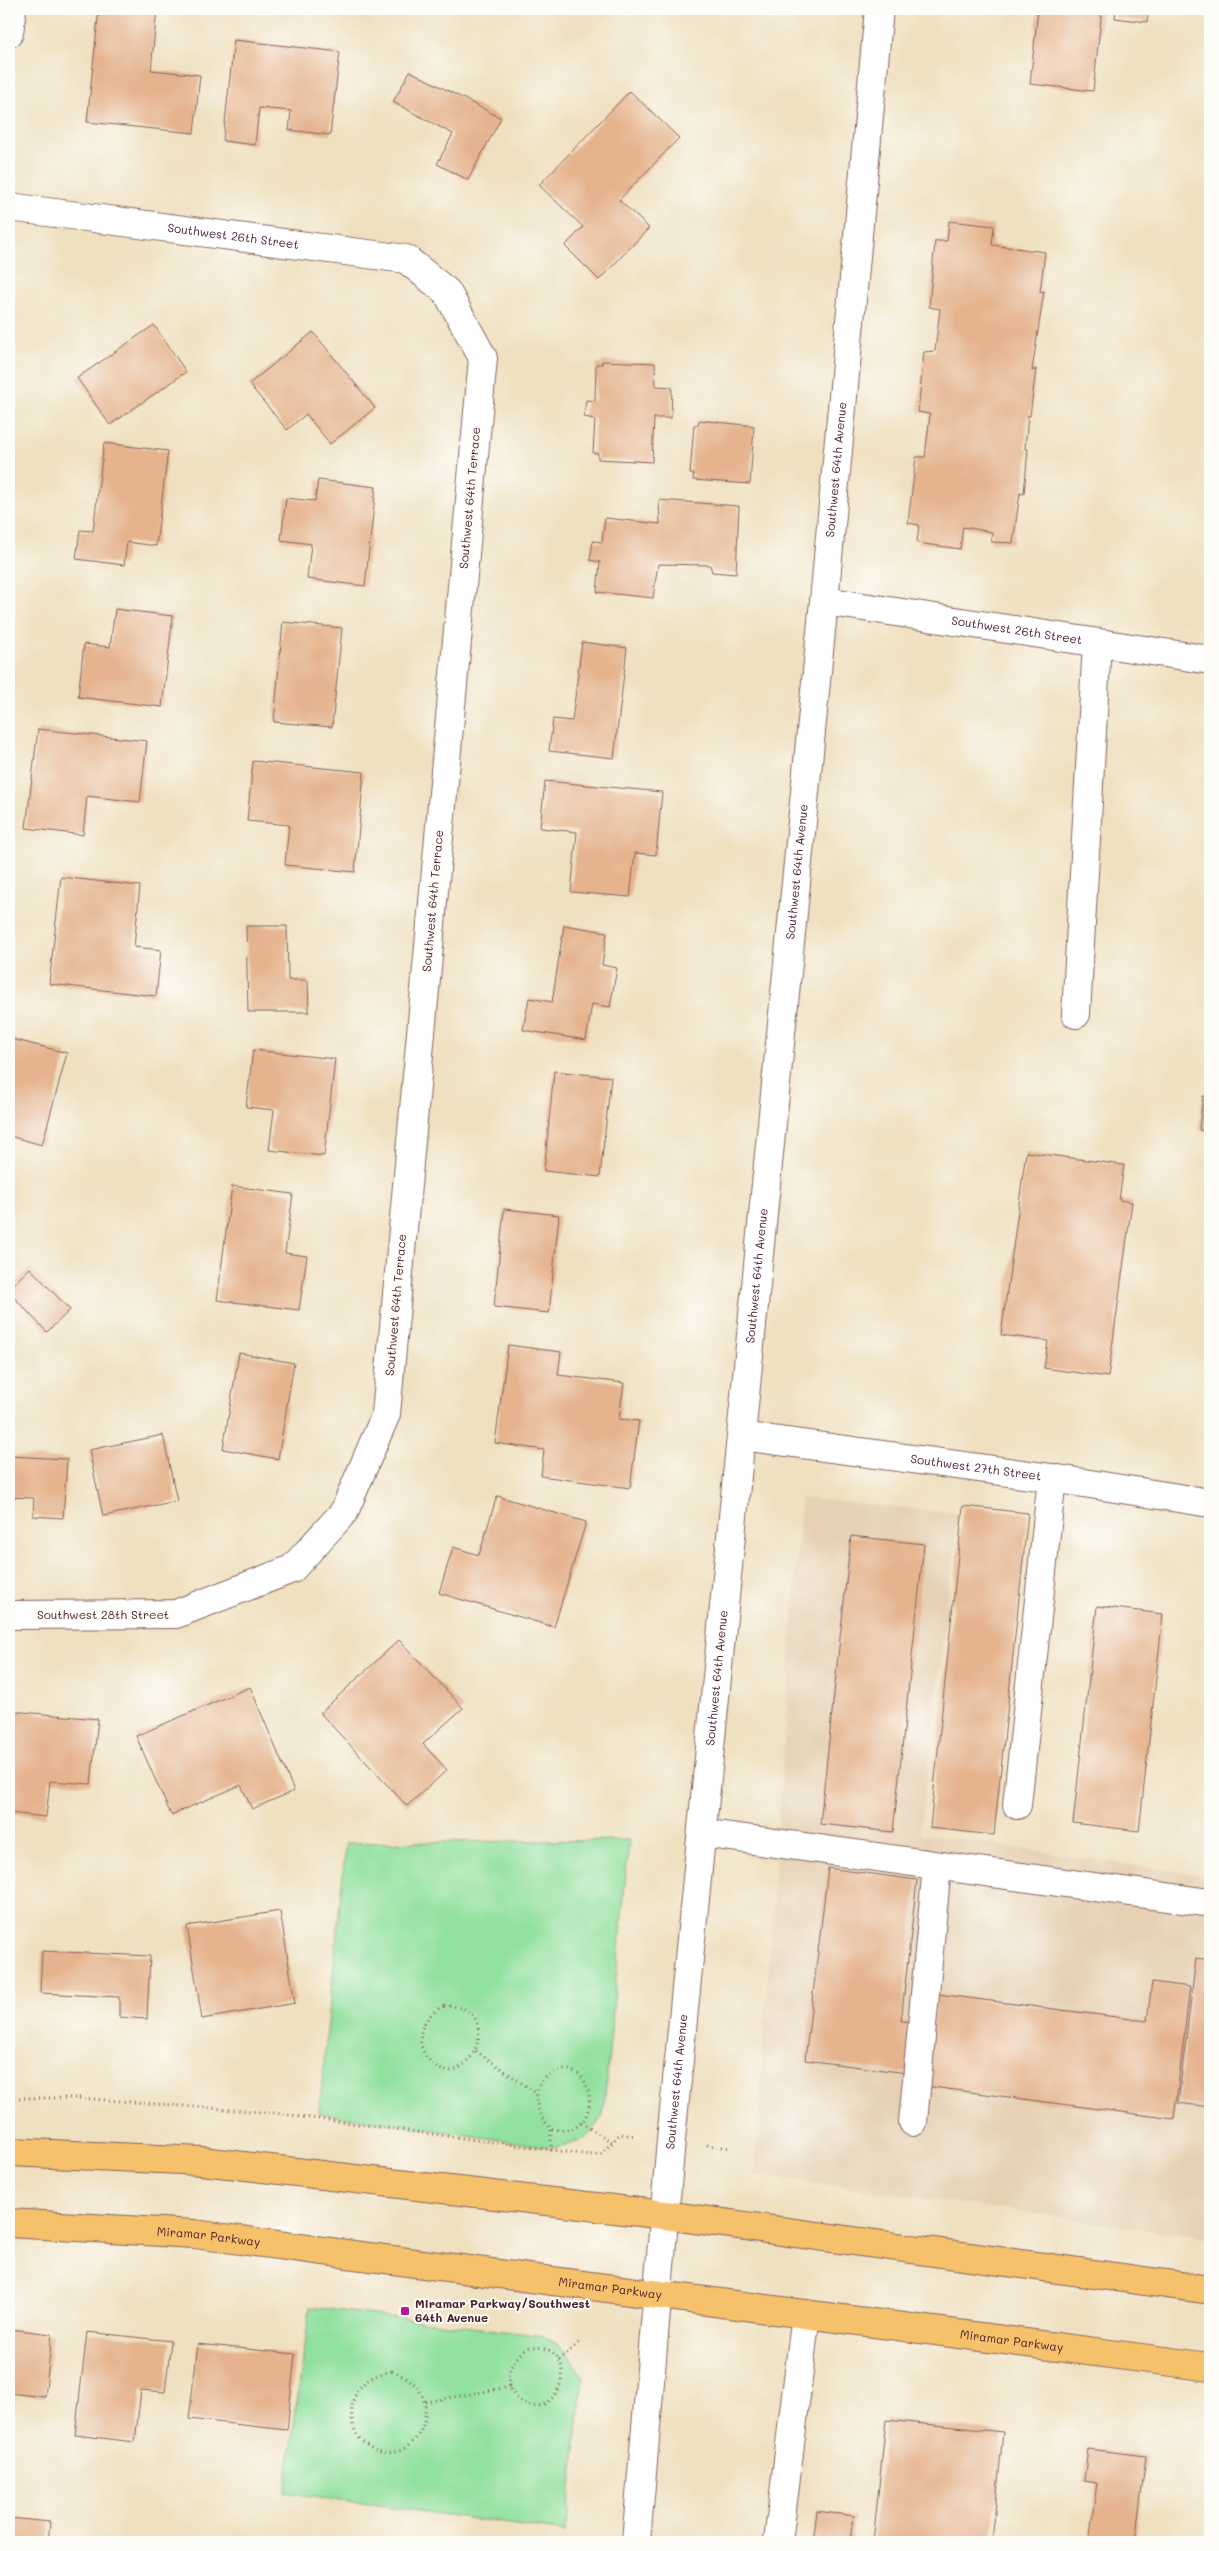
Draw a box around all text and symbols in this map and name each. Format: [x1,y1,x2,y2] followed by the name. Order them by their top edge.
[167,219,300,252] street label: Southwest 26th Street
[821,401,849,538] street label: Southwest 64th Avenue
[455,426,483,570] street label: Southwest 64th Terrace
[950,612,1084,647] street label: Southwest 26th Street
[781,803,811,940] street label: Southwest 64th Avenue
[418,829,446,973] street label: Southwest 64th Terrace
[741,1207,771,1344] street label: Southwest 64th Avenue
[381,1233,409,1377] street label: Southwest 64th Terrace
[910,1450,1042,1483] street label: Southwest 27th Street
[37,1606,169,1622] street label: Southwest 28th Street
[701,1609,731,1746] street label: Southwest 64th Avenue
[661,2013,690,2150] street label: Southwest 64th Avenue
[156,2223,261,2250] street label: Miramar Parkway
[558,2273,663,2302] street label: Miramar Parkway
[415,2295,590,2325] place label: Miramar Parkway/Southwest 64th Avenue
[399,2305,411,2317] marker: Miramar Parkway/Southwest 64th Avenue
[959,2325,1064,2355] street label: Miramar Parkway

